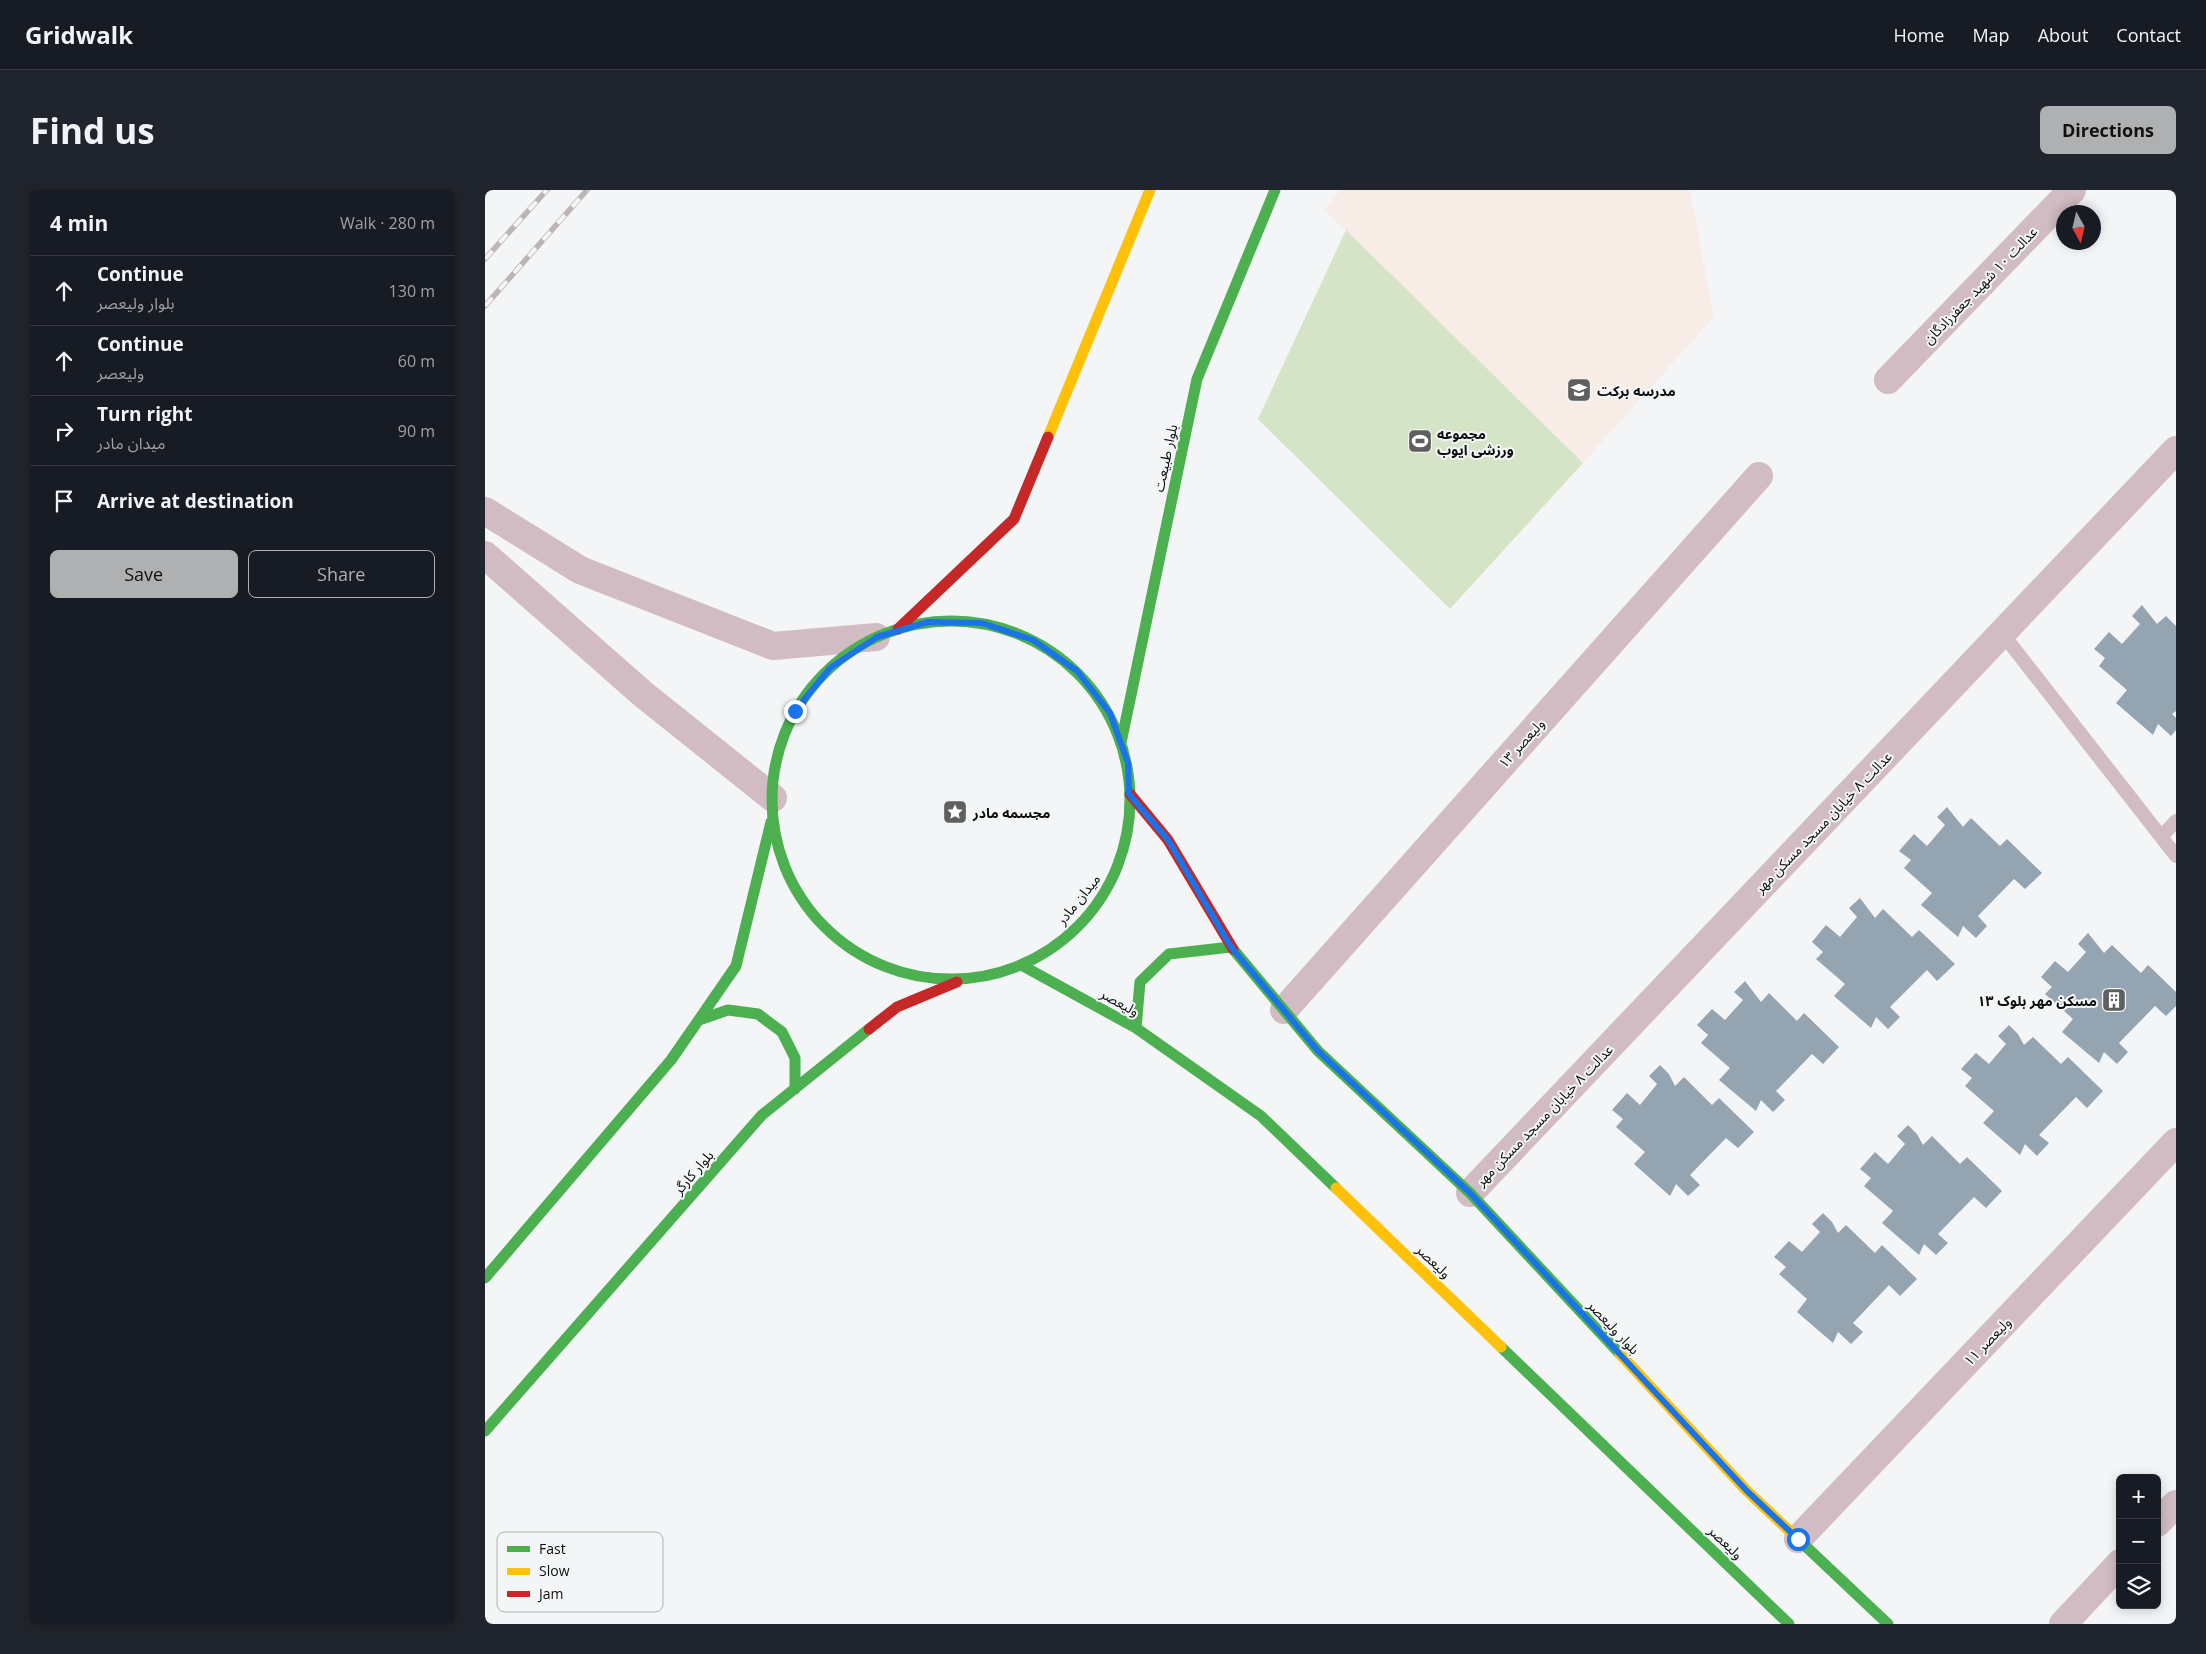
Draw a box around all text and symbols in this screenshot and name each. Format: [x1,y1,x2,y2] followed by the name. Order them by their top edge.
[25,18,133,51] text: Gridwalk
[1894,23,1944,47] text: Home
[1972,23,2010,47] text: Map
[2038,23,2088,47] text: About
[2116,23,2181,47] text: Contact
[2040,106,2176,154] button: Directions
[30,107,155,154] text: Find us
[2056,205,2101,250] north arrow
[50,209,108,237] text: 4 min
[340,212,435,234] text: Walk · 280 m
[1919,222,2041,348] street label: عدالت ۱۰ شهید جعفرزادگان
[97,261,184,287] text: Continue
[50,277,78,305] icon: ahead
[389,280,435,302] text: 130 m
[97,292,175,314] text: بلوار ولیعصر
[97,331,184,357] text: Continue
[50,347,78,375] icon: ahead
[398,350,435,372] text: 60 m
[97,362,144,384] text: ولیعصر
[1566,377,1592,403] school or university icon: مدرسه برکت
[1597,381,1676,400] place label: مدرسه برکت
[97,401,192,427] text: Turn right
[50,417,78,445] icon: right
[398,420,435,442] text: 90 m
[1149,422,1181,494] street label: بلوار طبیعت
[1437,424,1514,459] place label: مجموعه ورزشی ایوب
[1407,428,1433,454] sports icon: مجموعه ورزشی ایوب
[97,432,165,454] text: میدان مادر
[50,487,78,515] icon: arrive
[97,488,294,514] text: Arrive at destination
[50,550,238,598] button: Save
[248,550,435,598] button: Share
[784,700,807,723] route end
[1494,714,1548,772] street label: ولیعصر ۱۳
[1749,747,1896,898] street label: عدالت ۸ خیابان مسجد مسکن مهر
[942,799,968,825] place icon: مجسمه مادر
[972,803,1050,822] place label: مجسمه مادر
[1051,870,1104,929] street label: میدان مادر
[1096,983,1143,1020] street label: ولیعصر
[2101,987,2127,1013] building icon: مسکن مهر بلوک ۱۳
[1978,991,2097,1010] place label: مسکن مهر بلوک ۱۳
[1470,1040,1617,1191] street label: عدالت ۸ خیابان مسجد مسکن مهر
[668,1146,718,1199] street label: بلوار کارگر
[1412,1239,1455,1282] street label: ولیعصر
[1583,1295,1644,1358] street label: بلوار ولیعصر
[1959,1312,2015,1370] street label: ولیعصر ۱۱
[2116,1474,2161,1609] map controls
[2116,1474,2161,1519] button: +
[2116,1519,2161,1564] button: −
[1704,1520,1747,1563] street label: ولیعصر
[1787,1528,1810,1551] route start
[497,1532,663,1612] legend
[539,1539,566,1558] text: Fast
[539,1561,570,1580] text: Slow
[2116,1564,2161,1609] button: layers
[537,1584,564,1603] text: Jam

